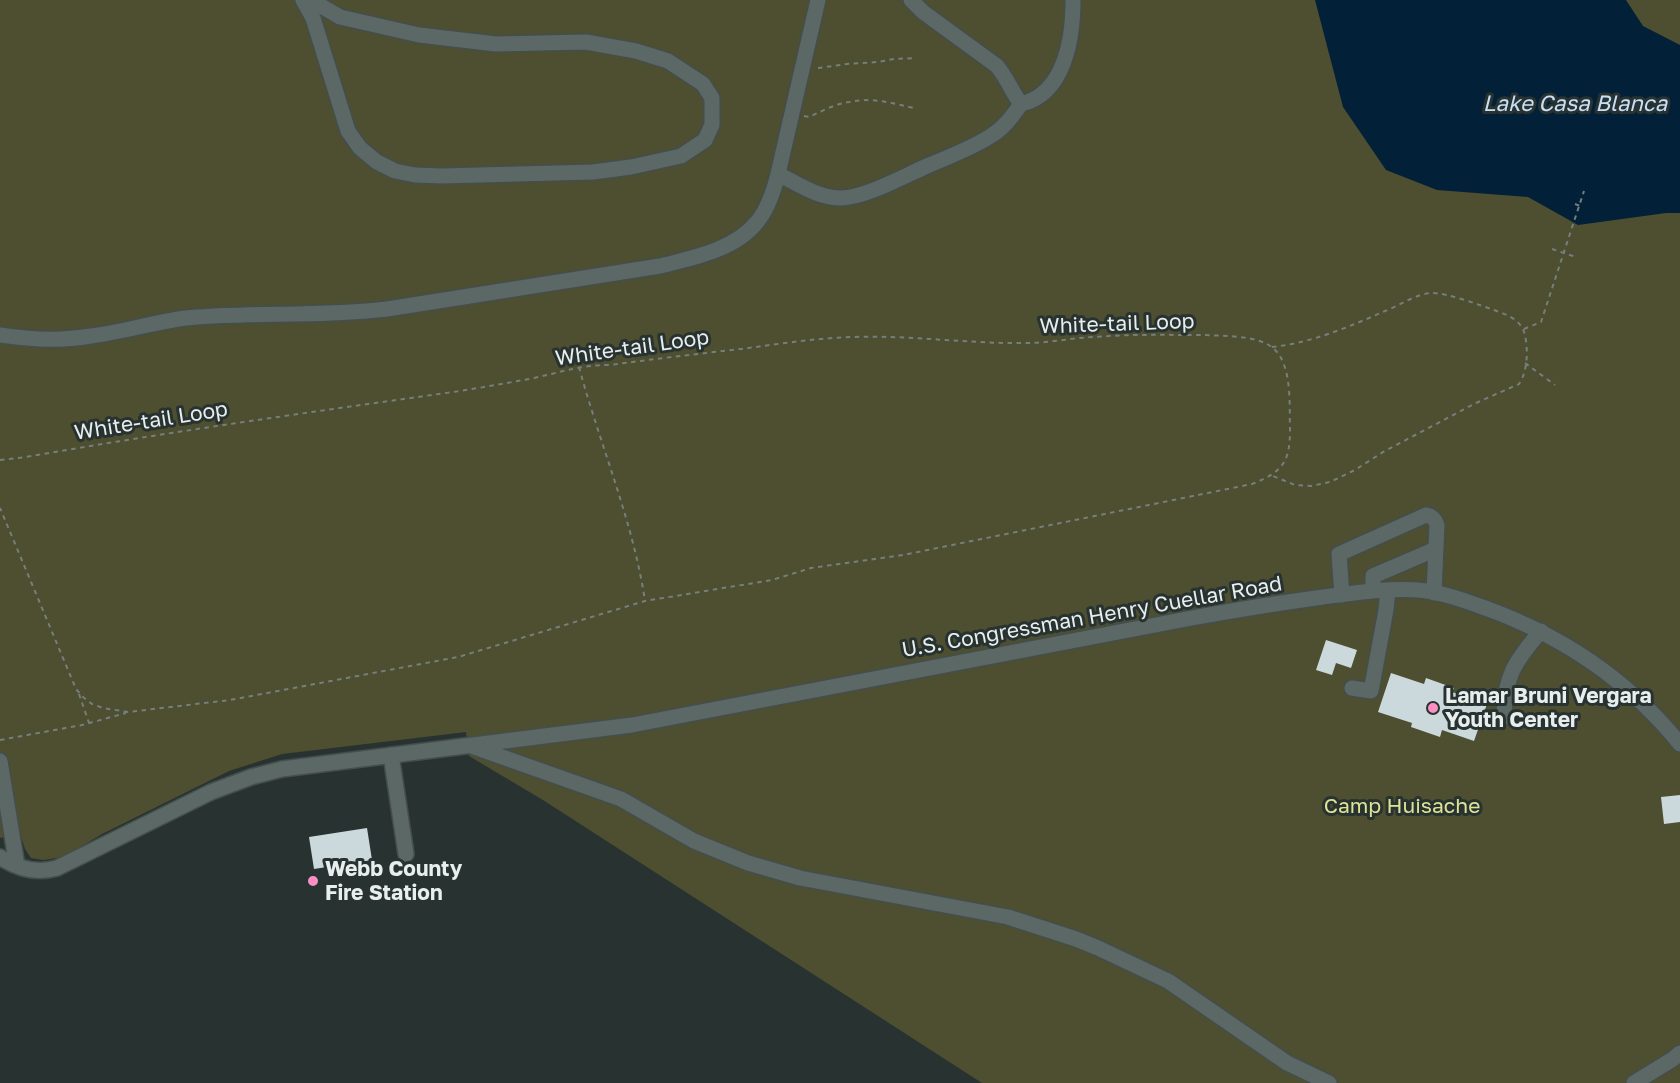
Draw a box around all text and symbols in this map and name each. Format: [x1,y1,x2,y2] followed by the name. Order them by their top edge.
[1483,91,1667,117] water label: Lake Casa Blanca
[1039,309,1195,339] street label: White-tail Loop
[554,325,710,371] street label: White-tail Loop
[72,396,230,446] street label: White-tail Loop
[900,571,1284,663] street label: U.S. Congressman Henry Cuellar Road
[1445,683,1652,733] place label: Lamar Bruni Vergara Youth Center
[1426,701,1440,715] marker: Lamar Bruni Vergara Youth Center
[1324,793,1480,819] park label: Camp Huisache
[325,856,462,906] place label: Webb County Fire Station
[306,874,320,888] marker: Webb County Fire Station

